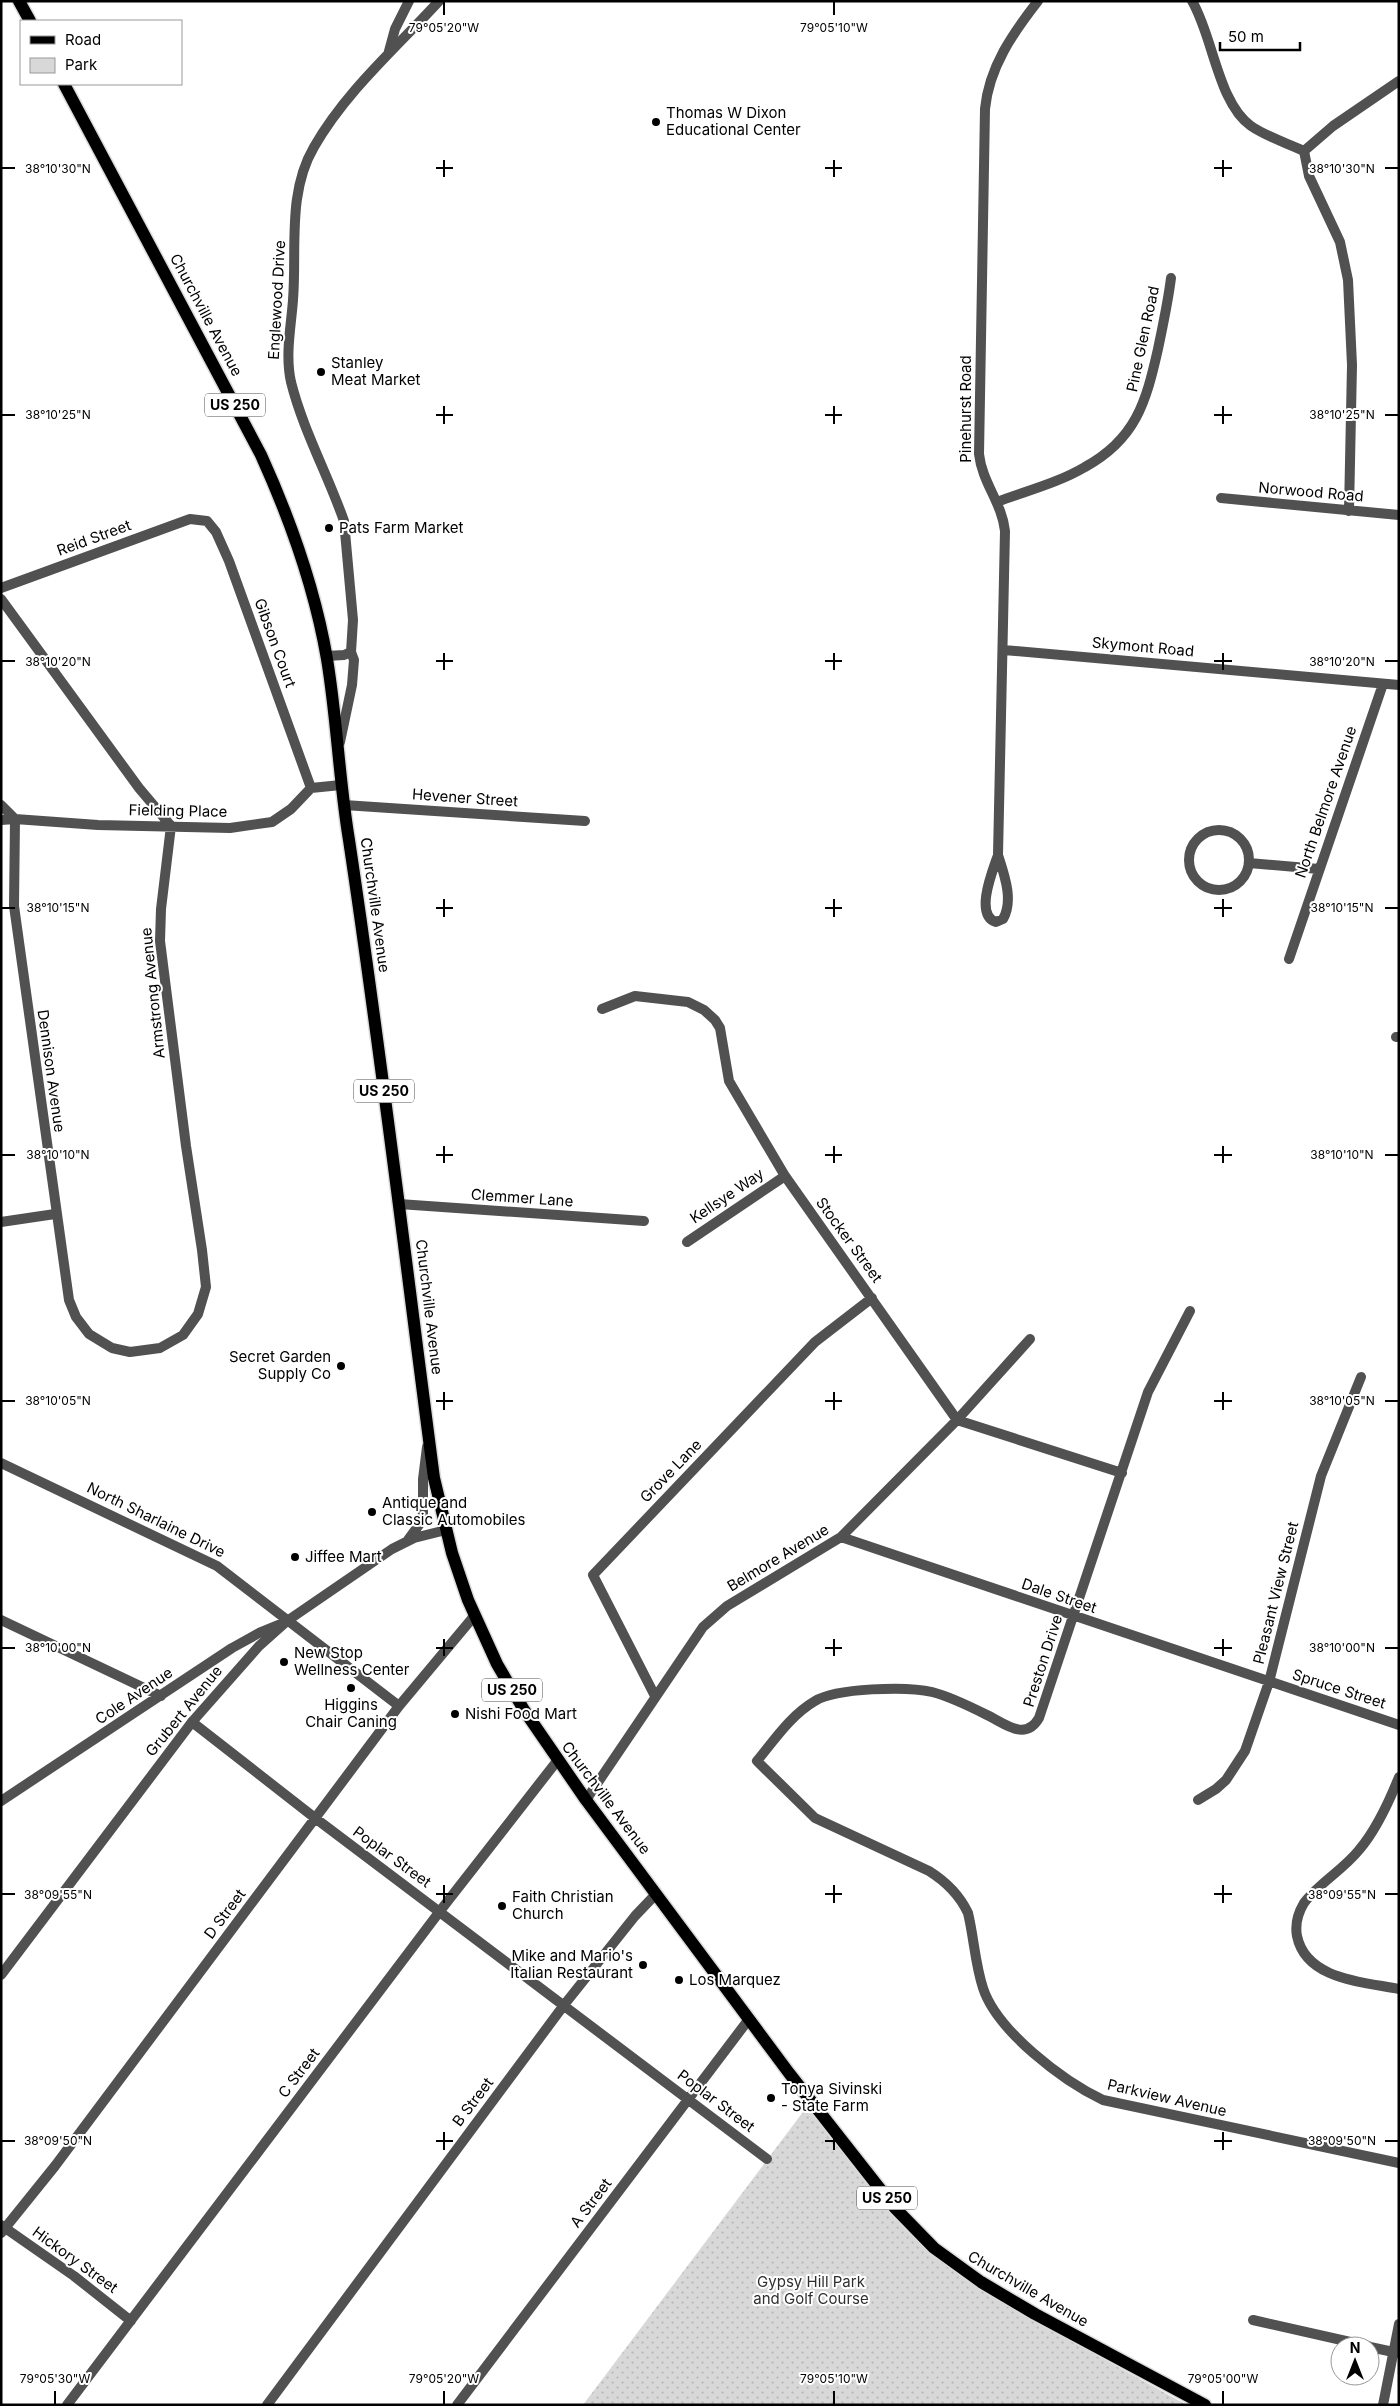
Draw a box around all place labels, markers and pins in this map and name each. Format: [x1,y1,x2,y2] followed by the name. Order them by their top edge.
[666,103,801,139] place label: Thomas W Dixon Educational Center
[650,116,662,128] marker: Thomas W Dixon Educational Center
[331,353,420,389] place label: Stanley Meat Market
[315,366,327,378] marker: Stanley Meat Market
[339,518,464,537] place label: Pats Farm Market
[323,522,335,534] marker: Pats Farm Market
[229,1347,331,1383] place label: Secret Garden Supply Co
[335,1360,347,1372] marker: Secret Garden Supply Co
[382,1493,526,1529] place label: Antique and Classic Automobiles
[366,1506,378,1518] marker: Antique and Classic Automobiles
[305,1547,382,1566] place label: Jiffee Mart
[289,1551,301,1563] marker: Jiffee Mart
[294,1643,410,1679] place label: New Stop Wellness Center
[278,1656,290,1668] marker: New Stop Wellness Center
[345,1682,357,1694] marker: Higgins Chair Caning
[305,1695,397,1731] place label: Higgins Chair Caning
[465,1704,577,1723] place label: Nishi Food Mart
[449,1708,461,1720] marker: Nishi Food Mart
[512,1887,614,1923] place label: Faith Christian Church
[496,1900,508,1912] marker: Faith Christian Church
[510,1946,633,1982] place label: Mike and Mario's Italian Restaurant
[637,1959,649,1971] marker: Mike and Mario's Italian Restaurant
[689,1970,781,1989] place label: Los Marquez
[673,1974,685,1986] marker: Los Marquez
[781,2079,882,2115] place label: Tonya Sivinski - State Farm
[765,2092,777,2104] marker: Tonya Sivinski - State Farm

